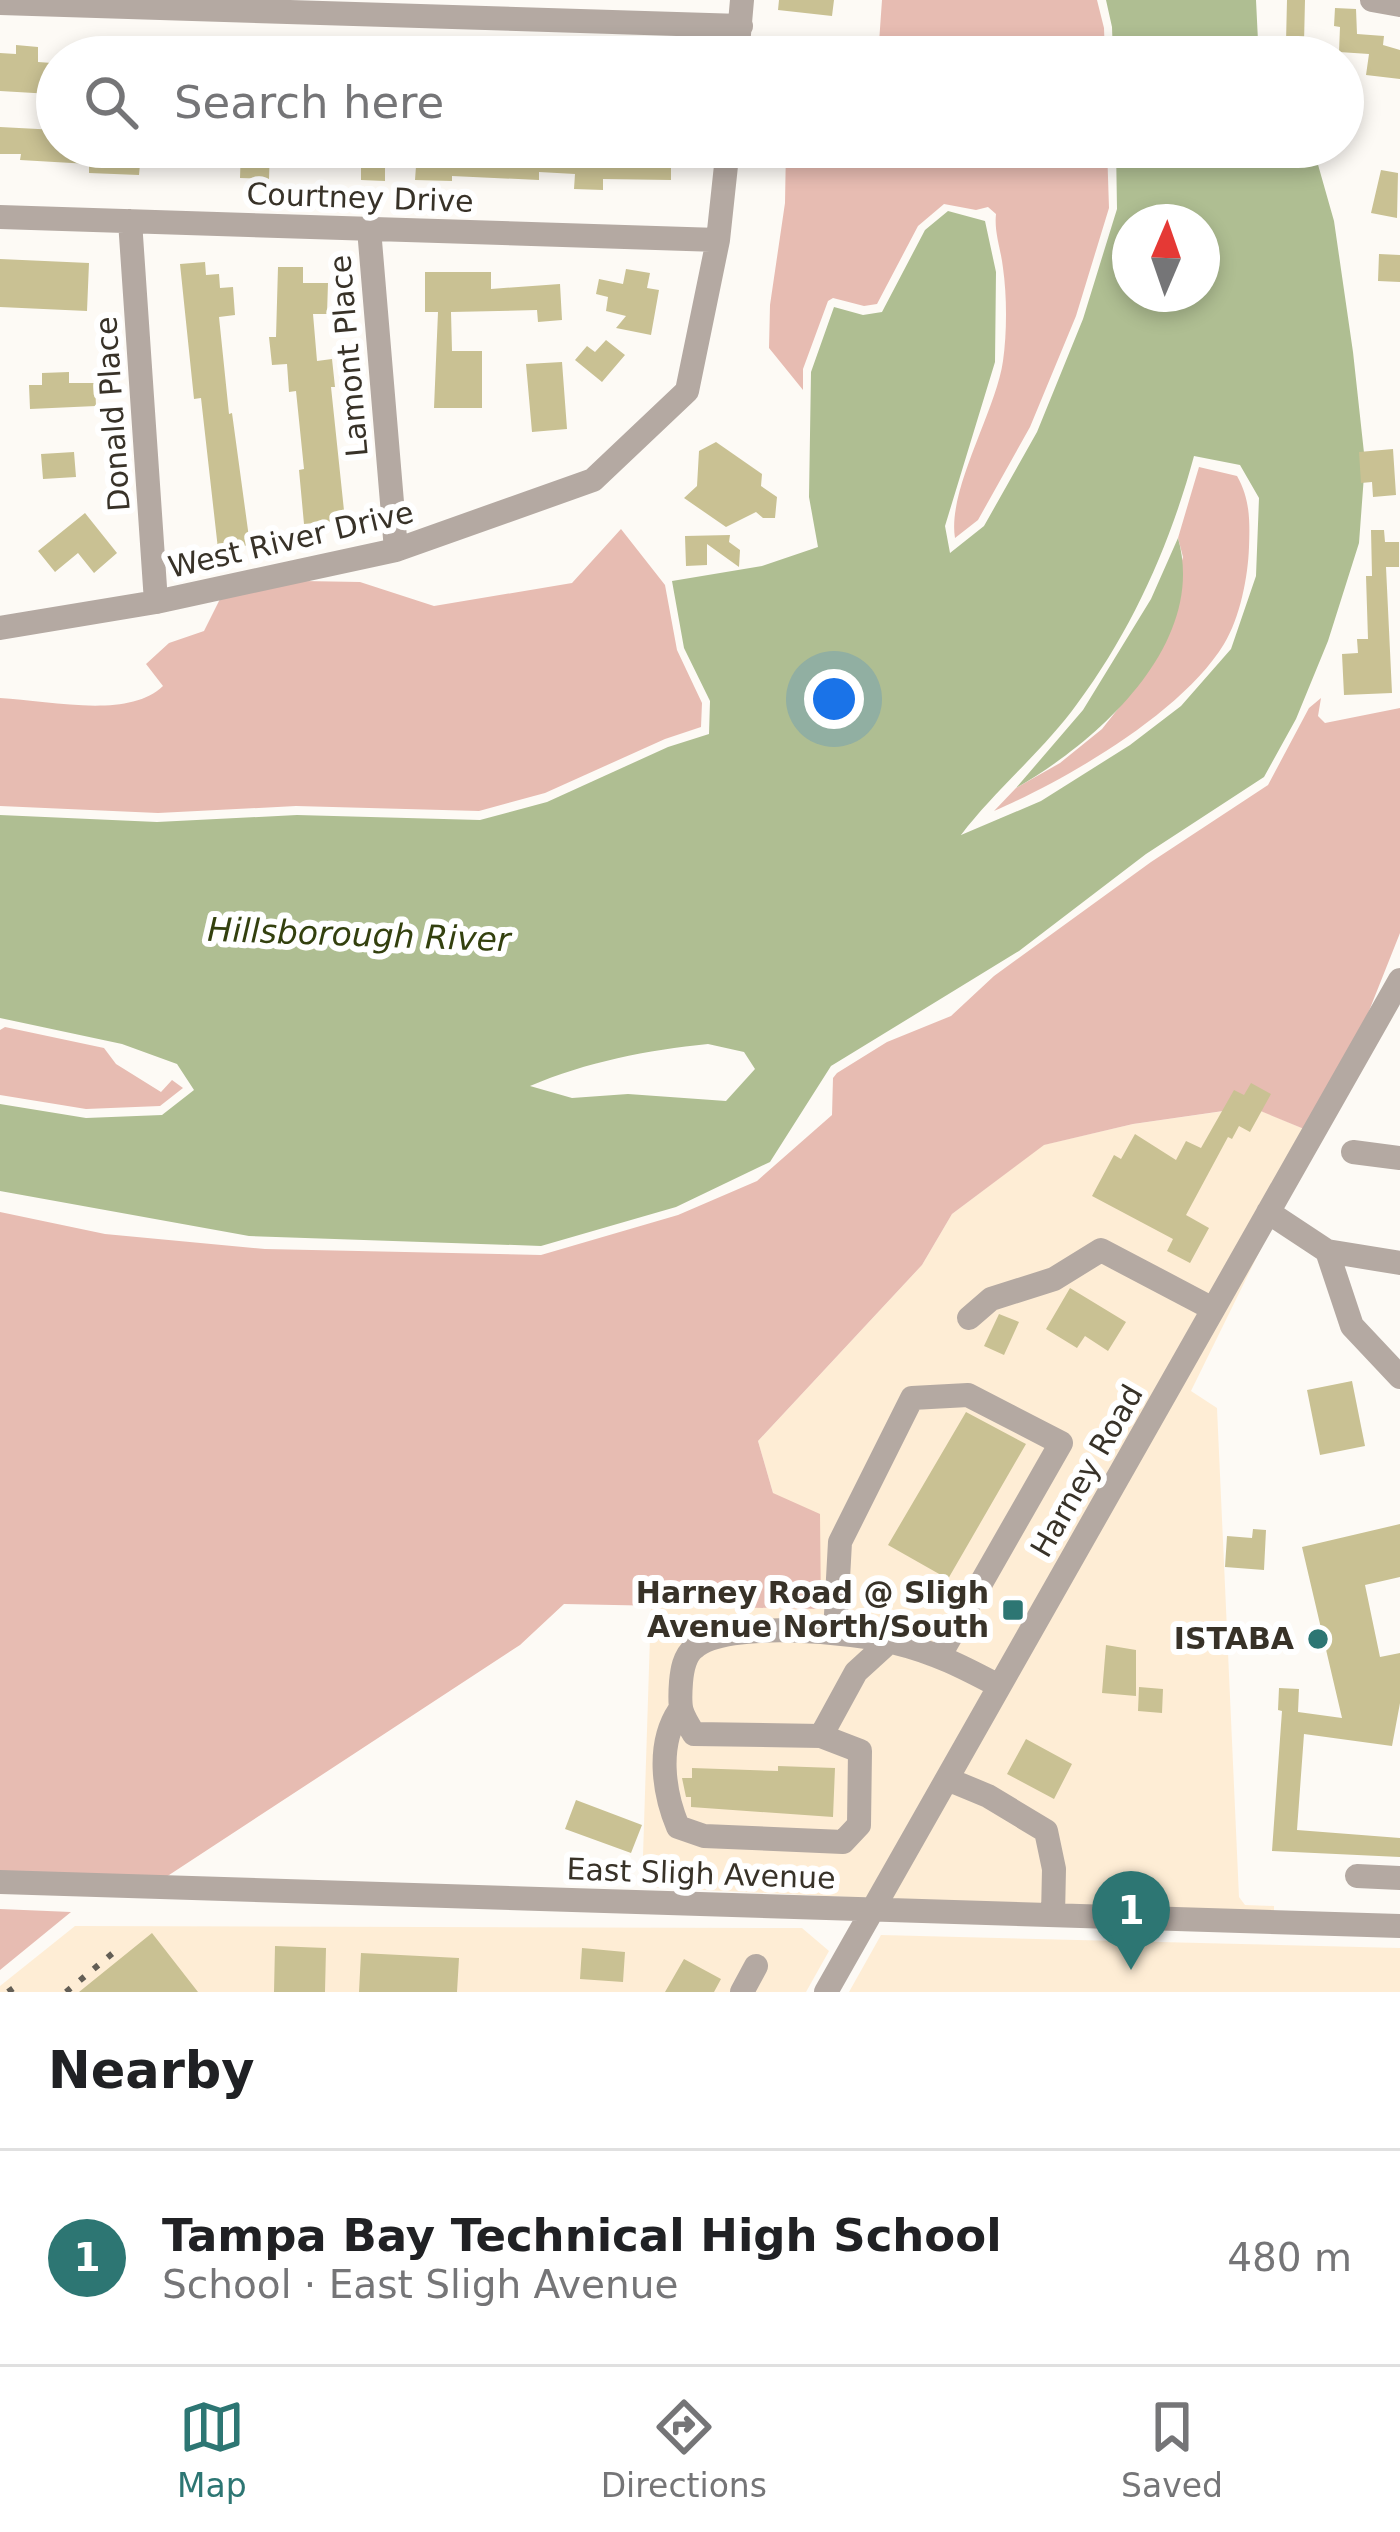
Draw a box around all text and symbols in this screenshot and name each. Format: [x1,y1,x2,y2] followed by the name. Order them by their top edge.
[36,36,1364,168] search box
[78,69,144,135] icon: search
[174,76,444,129] text: Search here
[246,176,474,219] street label: Courtney Drive
[1112,204,1220,312] north arrow
[322,254,375,459] street label: Lamont Place
[88,315,137,513] street label: Donald Place
[165,494,417,585] street label: West River Drive
[804,669,864,729] your location
[207,910,514,959] water label: Hillsborough River
[1023,1379,1150,1563] street label: Harney Road
[636,1575,989,1644] place label: Harney Road @ Sligh Avenue North/South
[1000,1597,1026,1623] marker: Harney Road @ Sligh Avenue North/South
[1174,1621,1295,1656] place label: ISTABA
[1305,1626,1331,1652] marker: ISTABA
[566,1851,836,1896] street label: East Sligh Avenue
[1092,1871,1170,1970] pin: 1
[48,2041,255,2100] text: Nearby
[162,2209,1002,2262] text: Tampa Bay Technical High School
[73,2235,101,2280] text: 1
[1227,2235,1352,2280] text: 480 m
[162,2262,678,2307] text: School · East Sligh Avenue
[177,2394,247,2505] tab: Map
[601,2394,767,2505] tab: Directions
[1121,2394,1223,2505] tab: Saved

